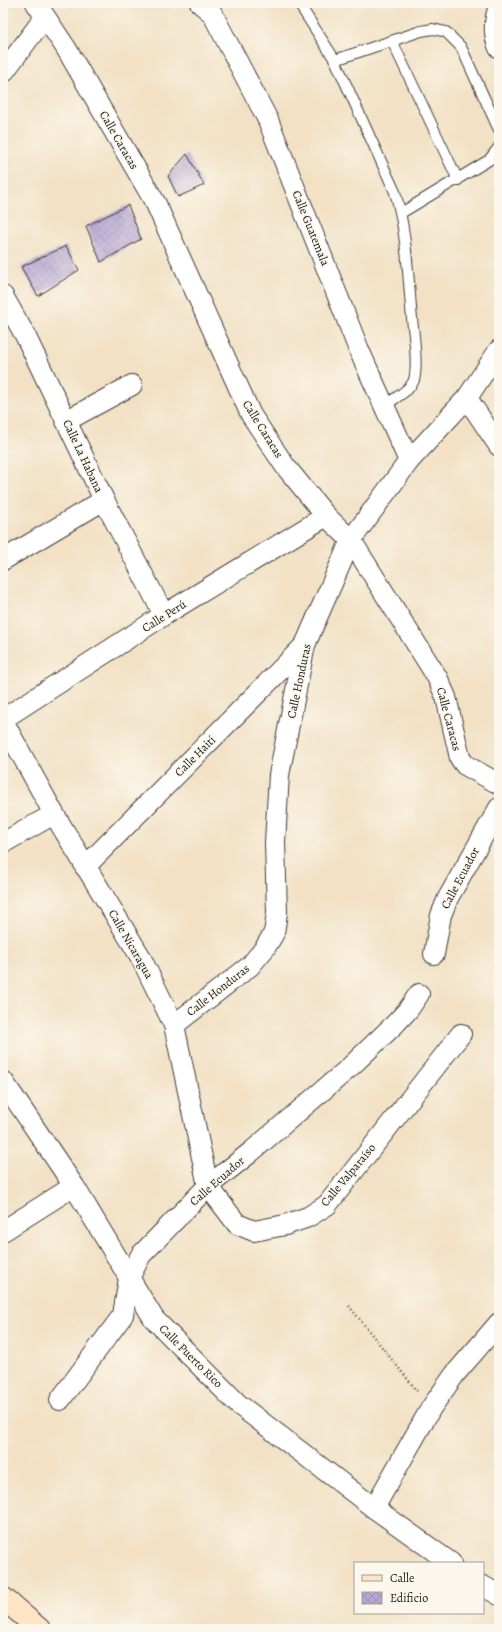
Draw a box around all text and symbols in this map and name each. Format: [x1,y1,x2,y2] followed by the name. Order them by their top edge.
[96,108,142,172] street label: Calle Caracas
[289,188,334,268] street label: Calle Guatemala
[239,397,287,461] street label: Calle Caracas
[59,417,107,496] street label: Calle La Habana
[139,596,190,636] street label: Calle Perú
[283,642,315,720] street label: Calle Honduras
[433,685,465,753] street label: Calle Caracas
[171,732,219,780] street label: Calle Haití
[437,844,483,912] street label: Calle Ecuador
[105,907,157,982] street label: Calle Nicaragua
[183,960,253,1020] street label: Calle Honduras
[317,1140,379,1210] street label: Calle Valparaíso
[186,1152,248,1209] street label: Calle Ecuador
[156,1321,226,1391] street label: Calle Puerto Rico
[354,1562,484,1614] legend
[390,1570,414,1586] text: Calle
[390,1590,428,1606] text: Edificio

